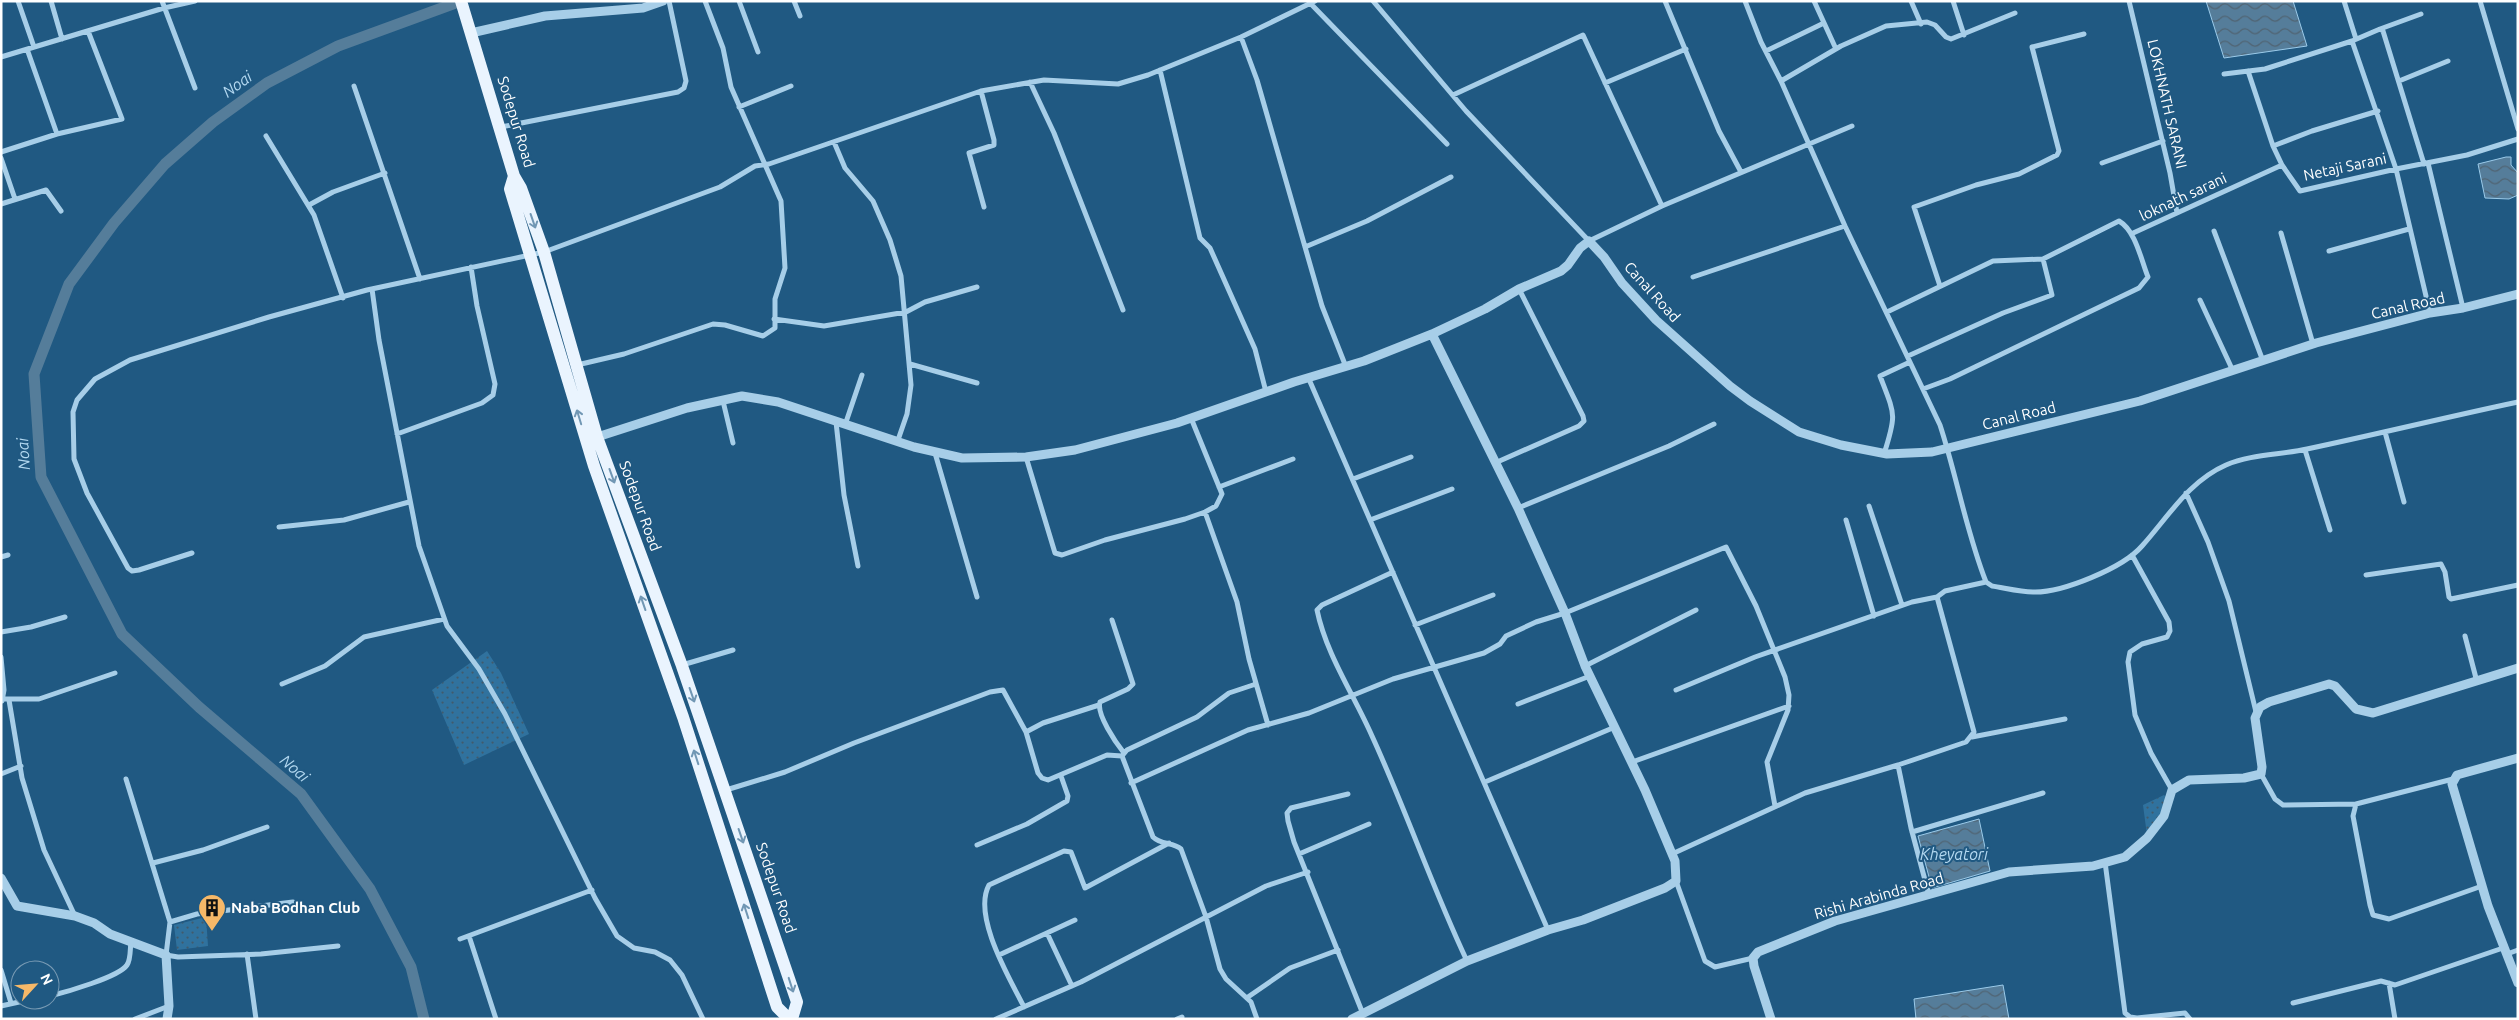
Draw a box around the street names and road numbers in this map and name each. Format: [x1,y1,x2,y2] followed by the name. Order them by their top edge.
[2144,38,2191,170] street label: LOKHNATH SARANI
[495,74,538,170] street label: Sodepur Road
[2302,149,2388,184] street label: Netaji Sarani
[2136,169,2229,224] street label: loknath sarani
[1621,258,1684,325] street label: Canal Road
[2369,289,2446,322] street label: Canal Road
[1980,398,2057,433] street label: Canal Road
[616,458,665,553] street label: Sodepur Road
[753,840,800,935] street label: Sodepur Road
[1812,869,1946,922] street label: Rishi Arabinda Road

